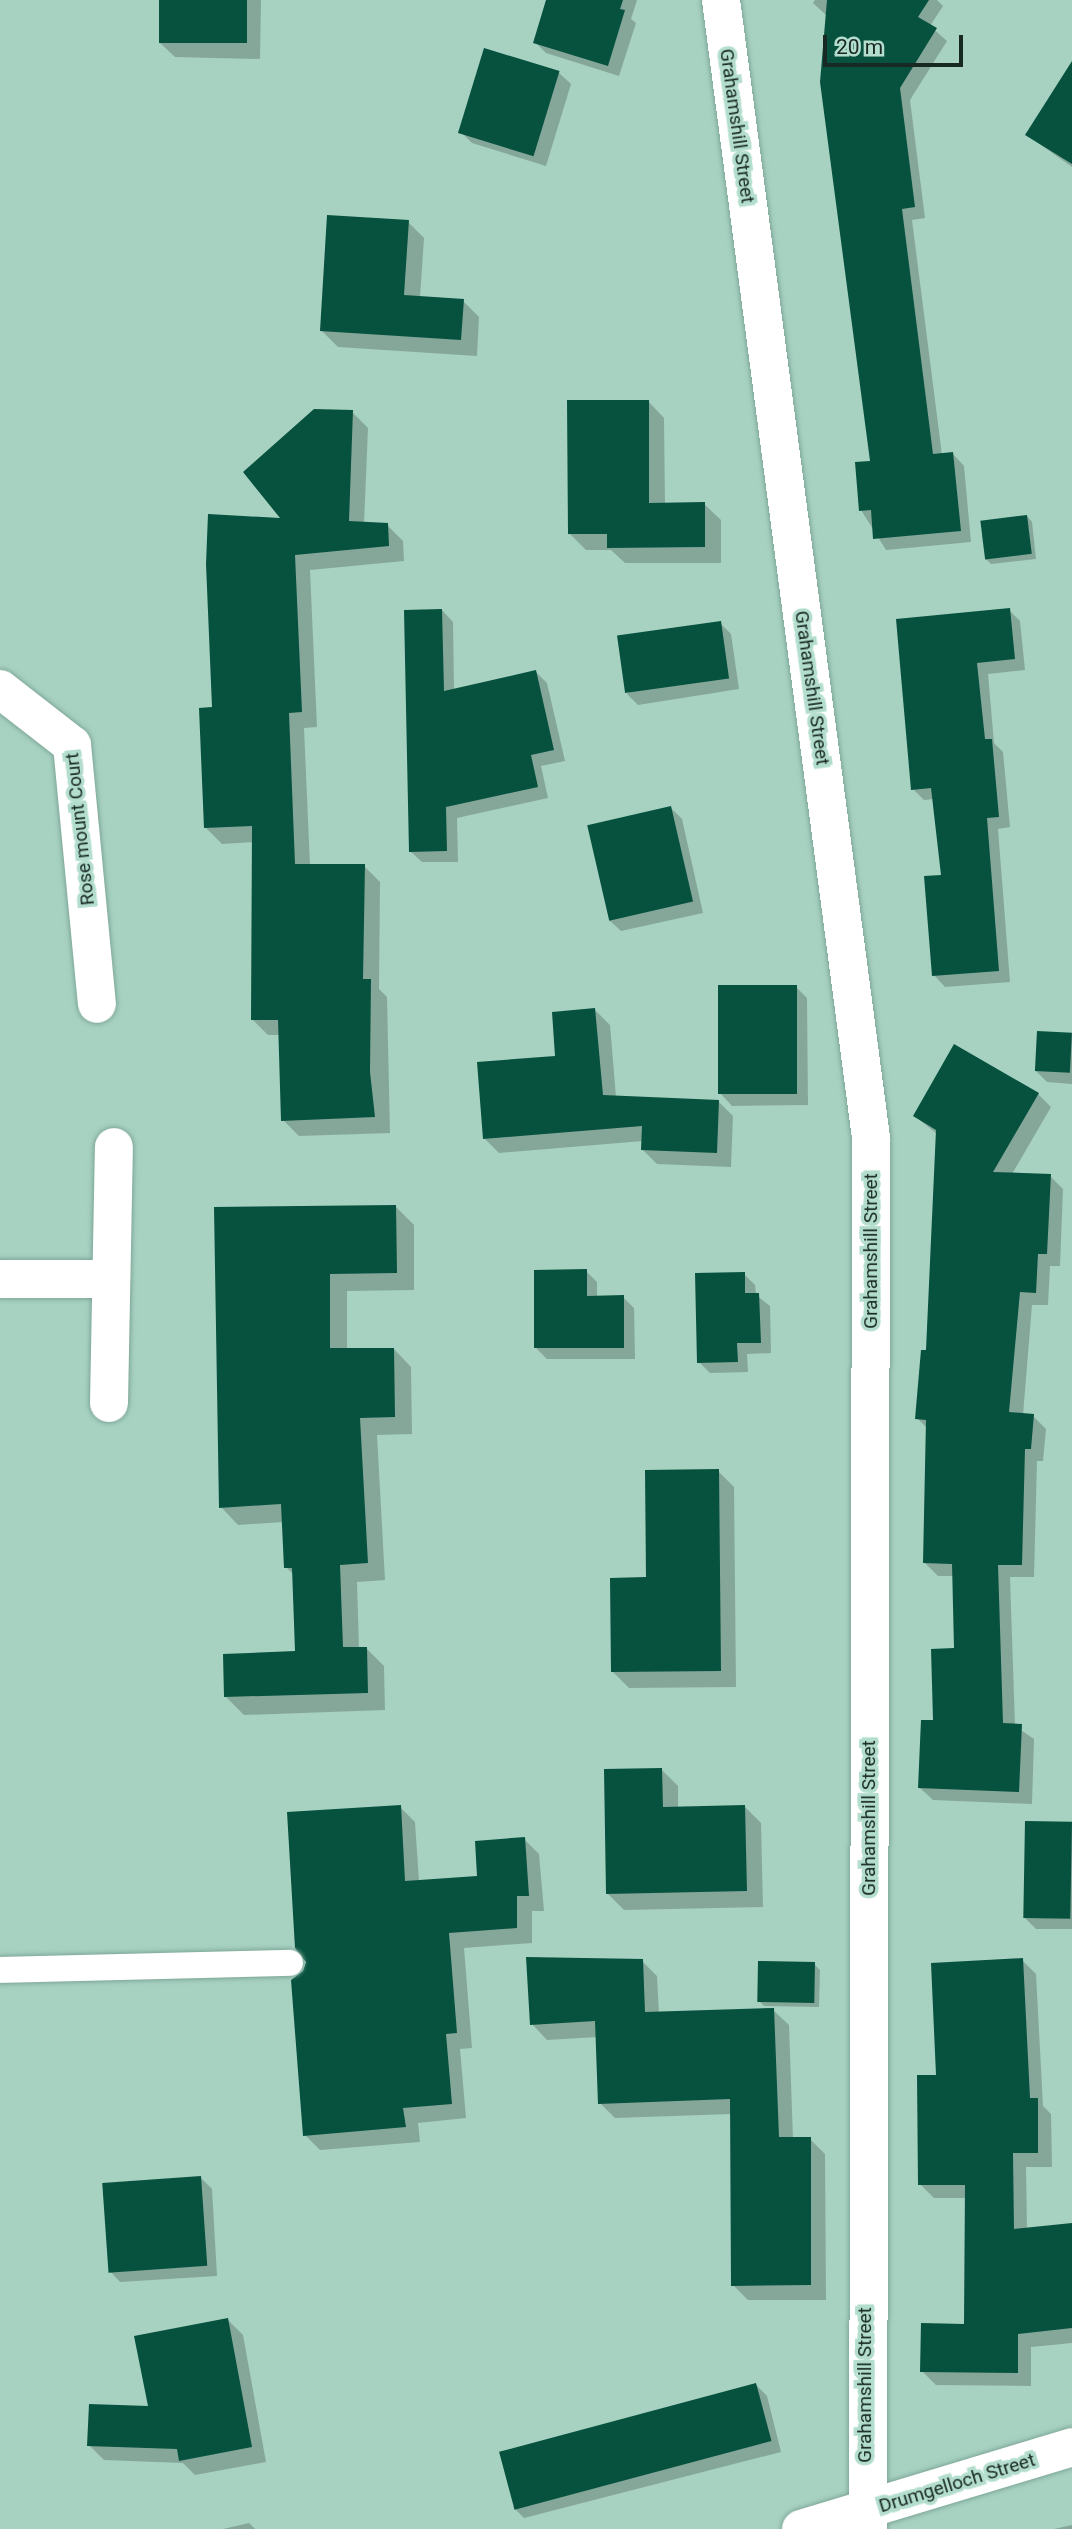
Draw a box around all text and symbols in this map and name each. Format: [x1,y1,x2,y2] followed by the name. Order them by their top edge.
[827,21,967,65] scale bar
[836,35,883,59] text: 20 m
[715,47,759,205] street label: Grahamshill Street
[790,609,834,767] street label: Grahamshill Street
[61,752,99,906] street label: Rose mount Court
[860,1173,882,1329] street label: Grahamshill Street
[858,1740,880,1896] street label: Grahamshill Street
[854,2307,876,2463] street label: Grahamshill Street
[876,2448,1038,2518] street label: Drumgelloch Street

